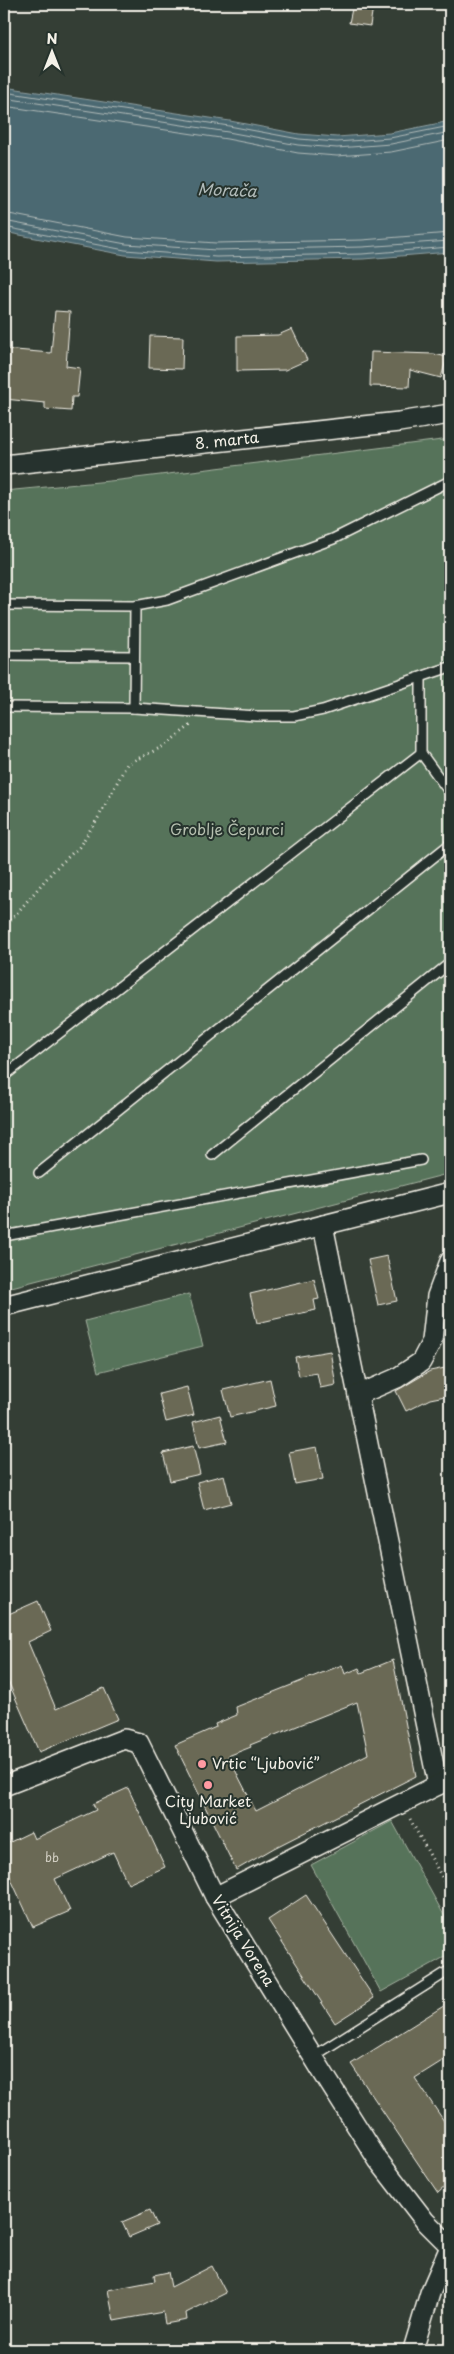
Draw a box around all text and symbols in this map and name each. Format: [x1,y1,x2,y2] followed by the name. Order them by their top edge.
[28,28,78,78] north arrow
[46,28,58,49] text: N
[197,176,258,202] water label: Morača
[194,425,261,454] street label: 8. marta
[170,817,284,840] park label: Groblje Čepurci
[212,1751,320,1774] place label: Vrtic “Ljubović”
[196,1758,208,1770] marker: Vrtic “Ljubović”
[202,1779,214,1791] marker: City Market Ljubović
[165,1789,251,1829] place label: City Market Ljubović
[45,1848,59,1866] house number: bb
[207,1890,282,1991] street label: Vitnija Vorena

